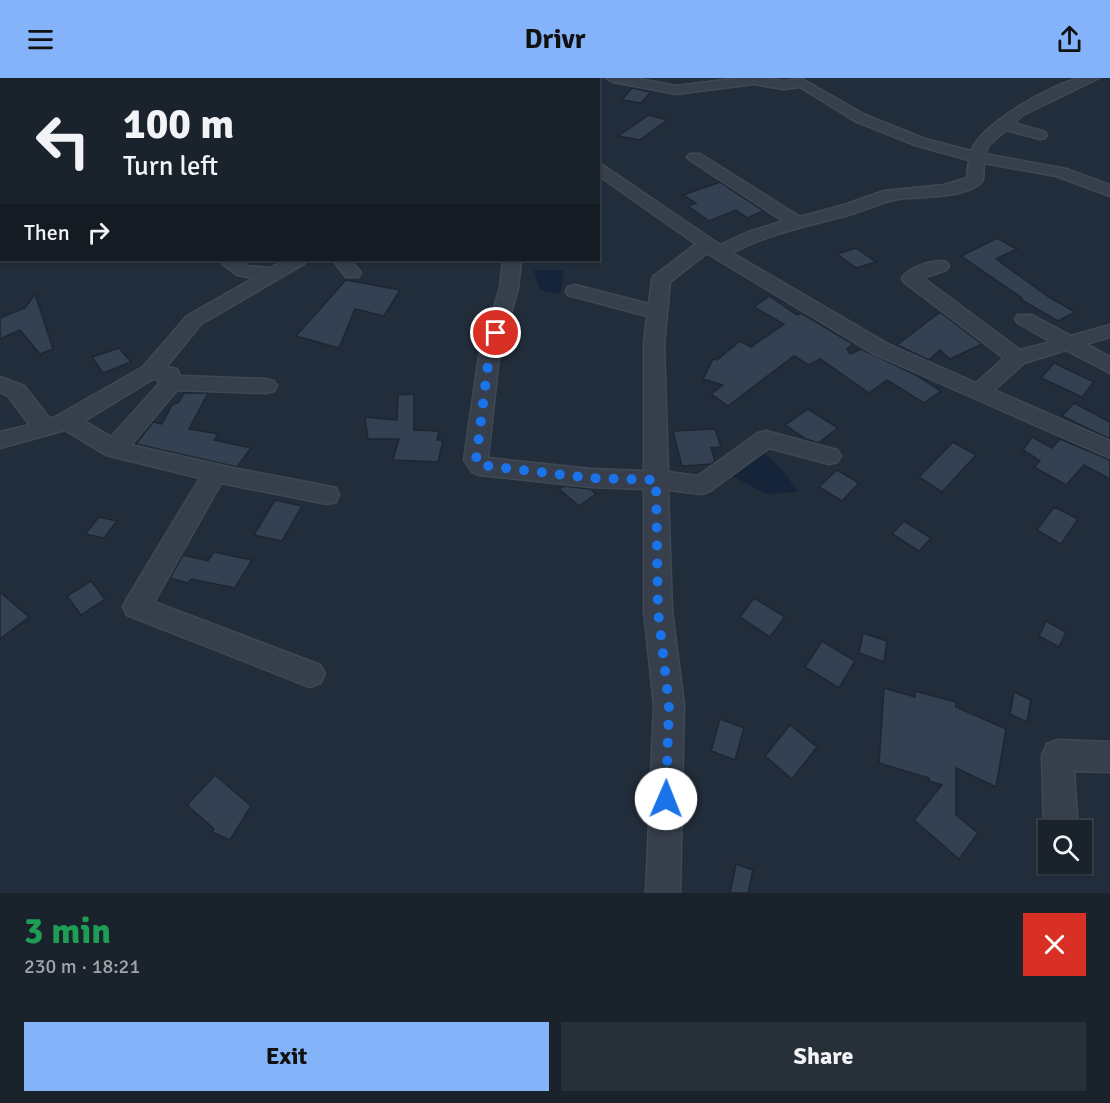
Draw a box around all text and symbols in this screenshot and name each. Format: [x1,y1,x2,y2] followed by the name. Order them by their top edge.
[24,23,57,56] icon: menu
[525,23,585,56] text: Drivr
[1053,23,1086,56] icon: share
[123,99,234,150] text: 100 m
[24,102,102,180] icon: left
[123,150,218,183] text: Turn left
[82,216,115,249] icon: right
[24,219,70,246] text: Then
[470,307,521,358] pin
[479,316,512,349] icon: arrive
[634,767,698,831] position arrow
[1038,820,1092,874] map controls
[1038,820,1092,874] button: search
[24,909,111,954] text: 3 min
[1023,913,1086,976] button: close
[24,954,140,979] text: 230 m · 18:21
[24,1022,549,1091] button: Exit
[561,1022,1086,1091] button: Share

